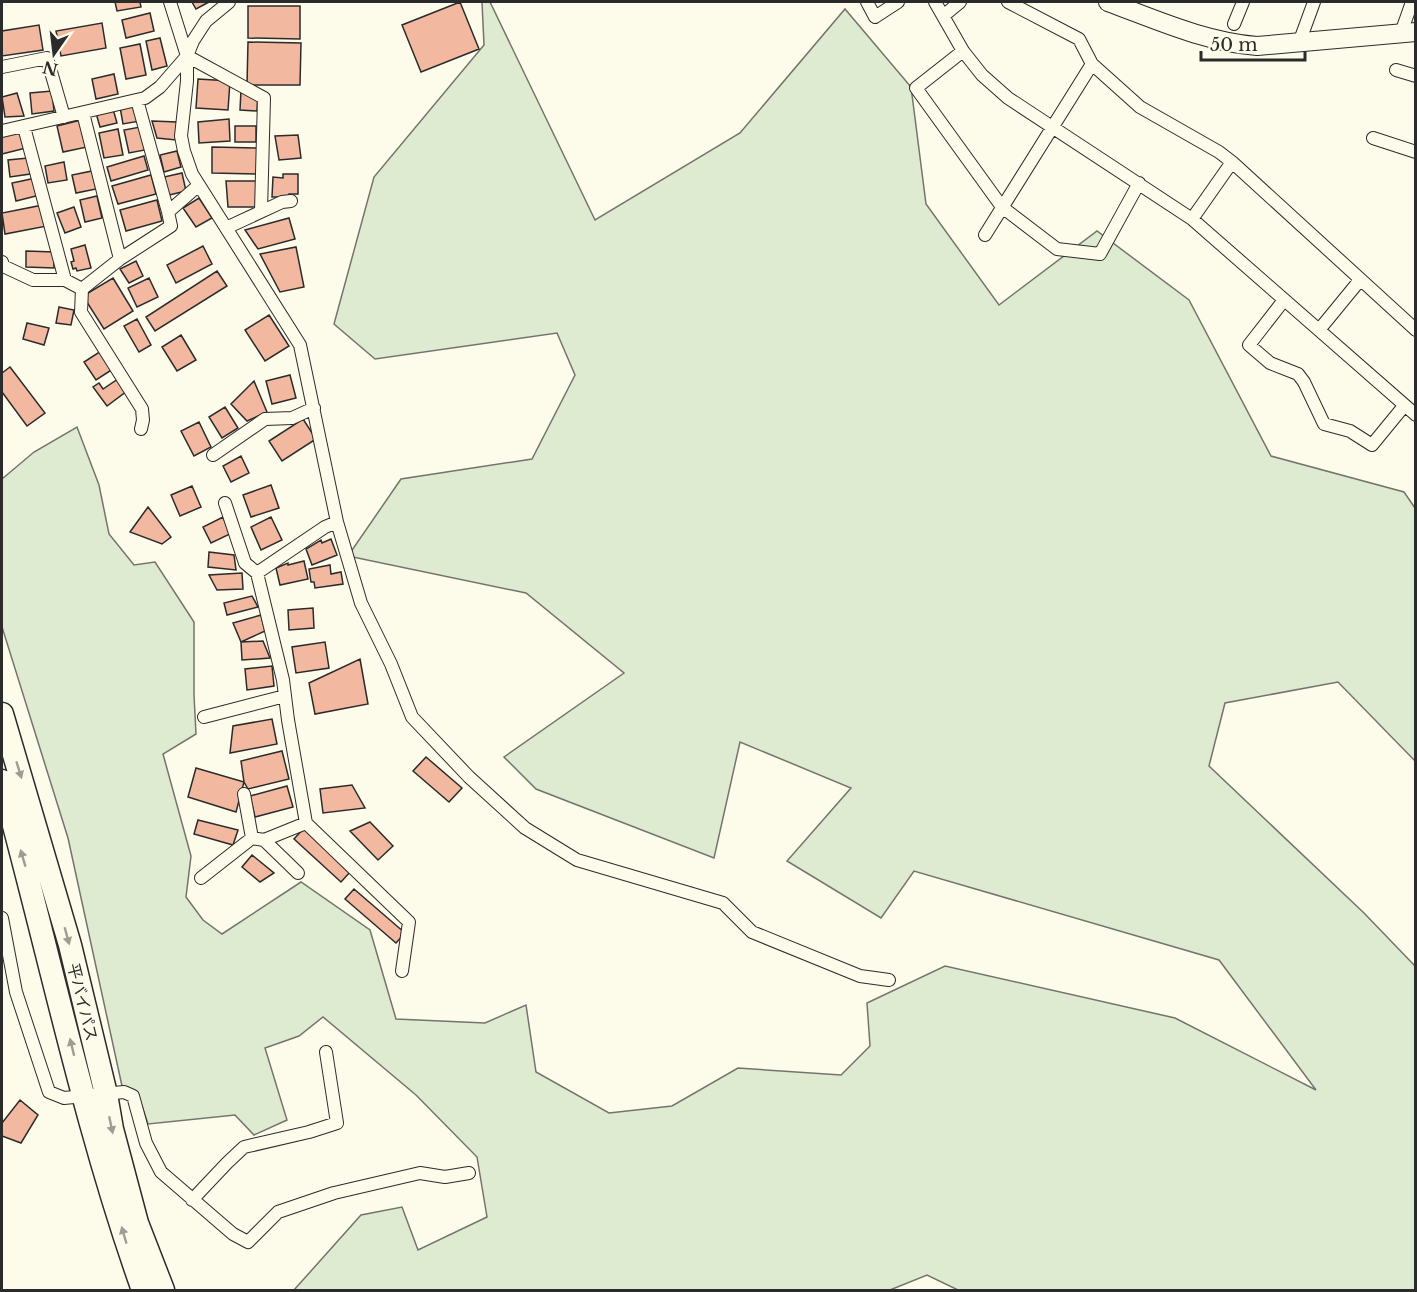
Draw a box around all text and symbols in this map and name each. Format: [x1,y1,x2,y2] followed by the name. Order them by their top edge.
[24,24,84,84] north arrow
[1201,24,1304,62] scale bar
[1210,34,1258,56] text: 50 m
[41,57,60,80] text: N
[14,761,24,779] one-way arrow
[18,849,27,867] one-way arrow
[63,927,72,945] one-way arrow
[64,961,102,1043] street label: 平バイパス
[66,1038,76,1057] one-way arrow
[107,1116,117,1135] one-way arrow
[119,1226,128,1244] one-way arrow

